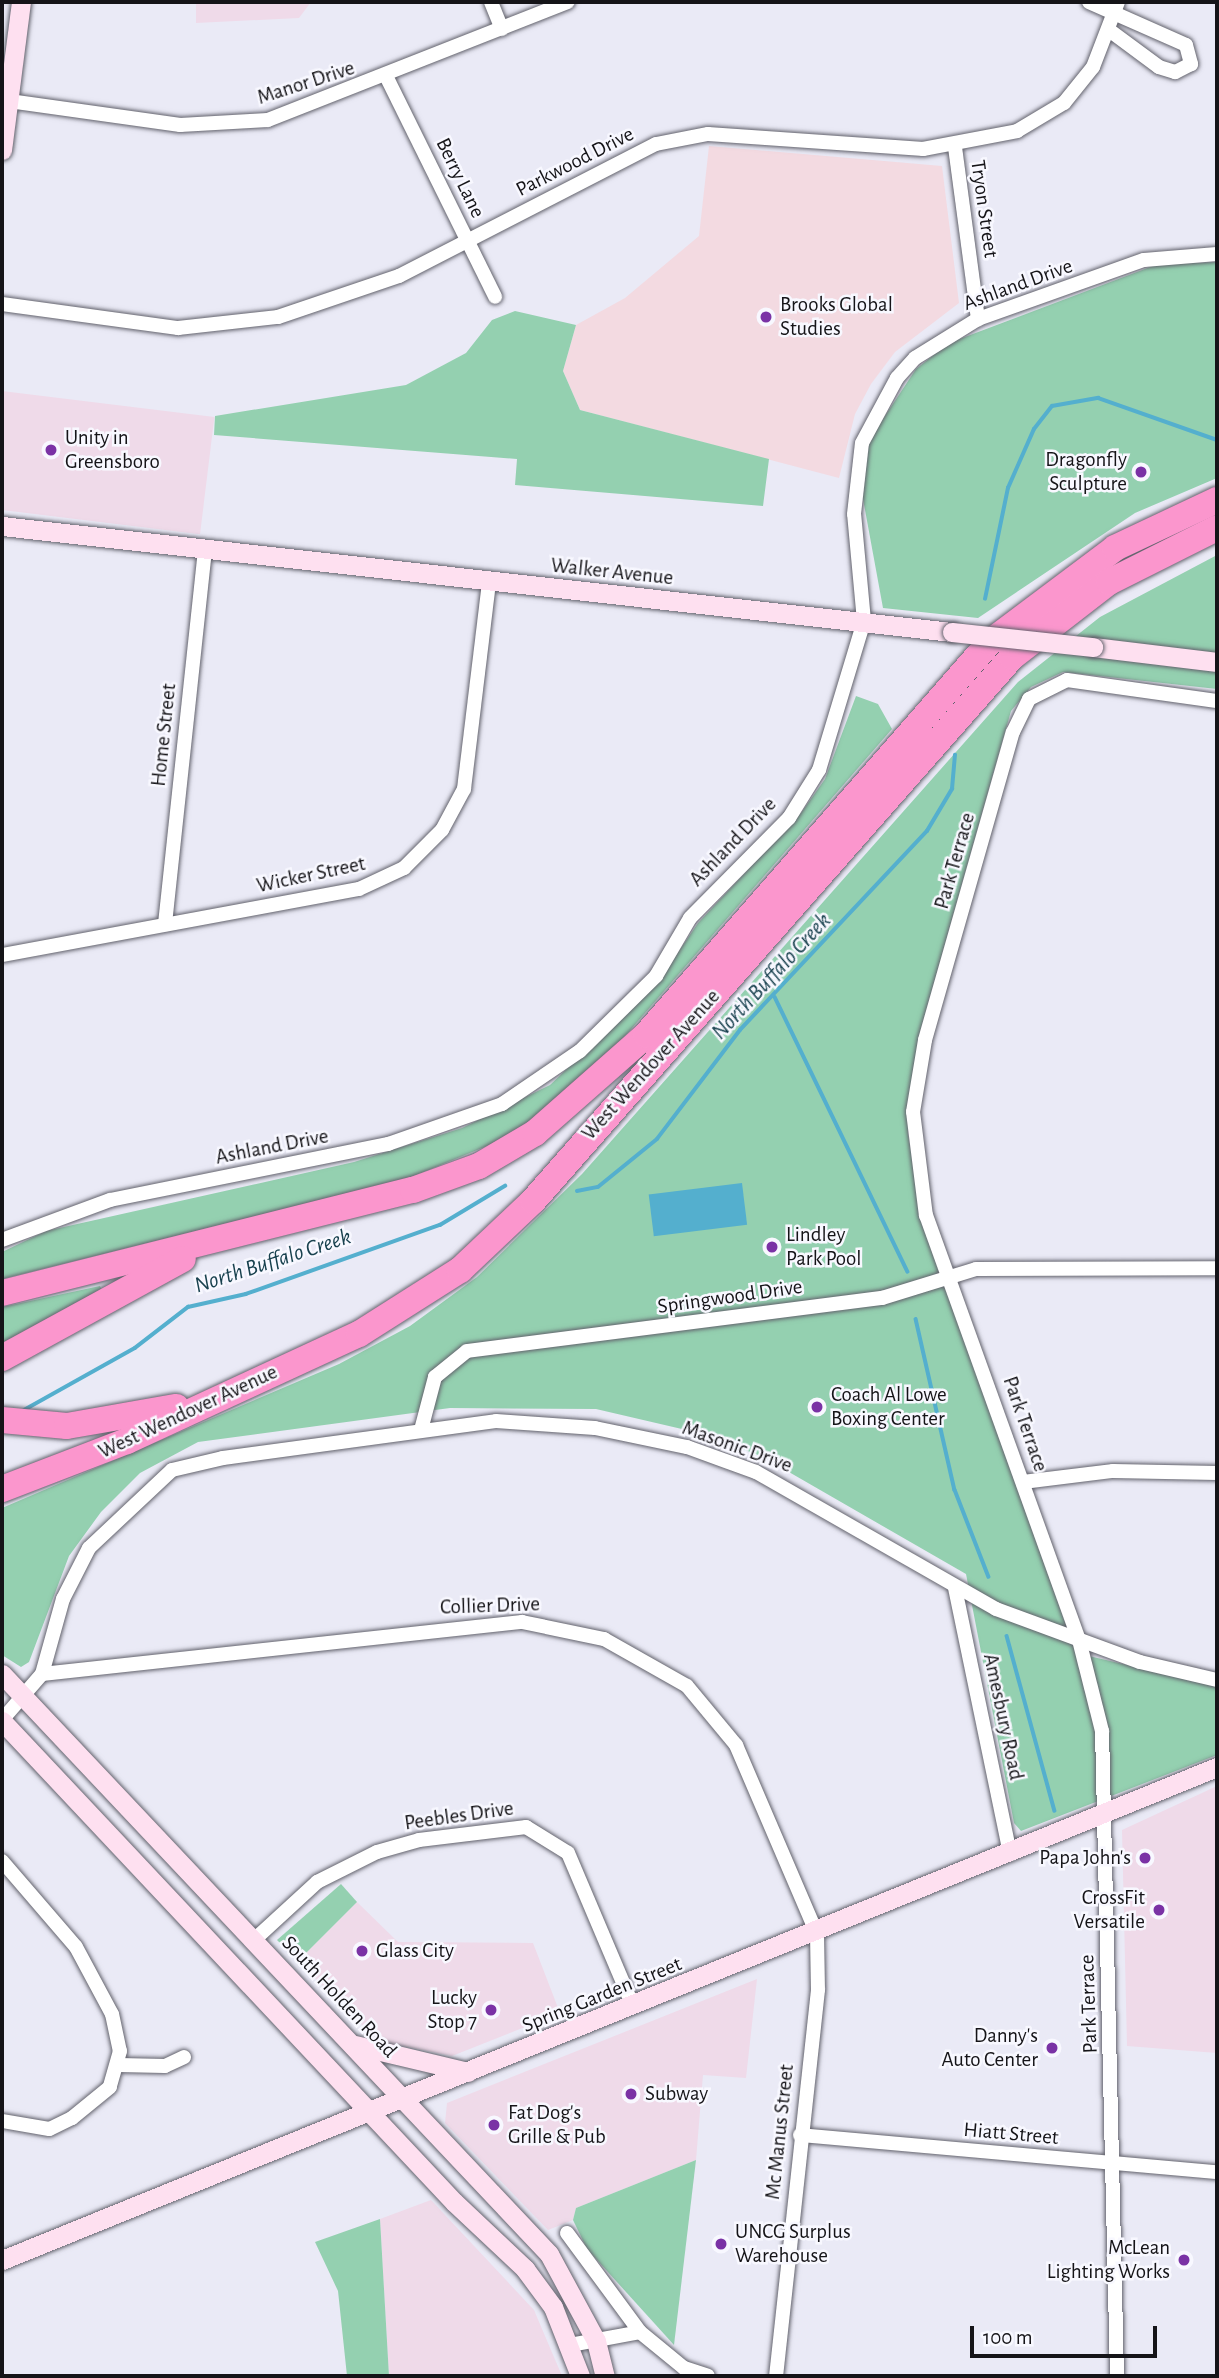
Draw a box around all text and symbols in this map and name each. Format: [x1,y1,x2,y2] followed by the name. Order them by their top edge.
[254,55,358,111] street label: Manor Drive
[512,122,638,202] street label: Parkwood Drive
[430,134,490,222] street label: Berry Lane
[965,158,1003,260] street label: Tryon Street
[960,254,1076,316] street label: Ashland Drive
[780,292,893,342] place label: Brooks Global Studies
[758,309,774,325] marker: Brooks Global Studies
[65,425,160,475] place label: Unity in Greensboro
[43,442,59,458] marker: Unity in Greensboro
[1045,447,1127,497] place label: Dragonfly Sculpture
[1133,464,1149,480] marker: Dragonfly Sculpture
[550,553,674,591] street label: Walker Avenue
[146,682,182,788] street label: Home Street
[684,792,782,892] street label: Ashland Drive
[929,810,981,912] street label: Park Terrace
[254,851,368,899] street label: Wicker Street
[706,908,838,1046] water label: North Buffalo Creek
[577,984,725,1146] street label: West Wendover Avenue
[213,1124,331,1170] street label: Ashland Drive
[786,1222,862,1272] place label: Lindley Park Pool
[191,1224,355,1300] water label: North Buffalo Creek
[764,1239,780,1255] marker: Lindley Park Pool
[656,1274,804,1320] street label: Springwood Drive
[95,1359,281,1465] street label: West Wendover Avenue
[997,1373,1053,1475] street label: Park Terrace
[831,1382,947,1432] place label: Coach Al Lowe Boxing Center
[809,1399,825,1415] marker: Coach Al Lowe Boxing Center
[679,1415,795,1479] street label: Masonic Drive
[440,1592,540,1620] street label: Collier Drive
[977,1651,1029,1783] street label: Amesbury Road
[403,1796,515,1836] street label: Peebles Drive
[1039,1845,1131,1871] place label: Papa John's
[1137,1850,1153,1866] marker: Papa John's
[1073,1885,1145,1935] place label: CrossFit Versatile
[1151,1902,1167,1918] marker: CrossFit Versatile
[276,1931,402,2063] street label: South Holden Road
[376,1938,454,1964] place label: Glass City
[354,1943,370,1959] marker: Glass City
[519,1952,685,2038] street label: Spring Garden Street
[1075,1954,1103,2054] street label: Park Terrace
[427,1985,477,2035] place label: Lucky Stop 7
[483,2002,499,2018] marker: Lucky Stop 7
[942,2023,1038,2073] place label: Danny's Auto Center
[1044,2040,1060,2056] marker: Danny's Auto Center
[760,2063,800,2201] street label: Mc Manus Street
[645,2081,708,2107] place label: Subway
[623,2086,639,2102] marker: Subway
[508,2100,606,2150] place label: Fat Dog's Grille & Pub
[486,2117,502,2133] marker: Fat Dog's Grille & Pub
[962,2117,1060,2151] street label: Hiatt Street
[735,2219,851,2269] place label: UNCG Surplus Warehouse
[1047,2235,1170,2285] place label: McLean Lighting Works
[713,2236,729,2252] marker: UNCG Surplus Warehouse
[1176,2252,1192,2268] marker: McLean Lighting Works
[974,2312,1161,2356] scale bar
[983,2327,1033,2348] text: 100 m

